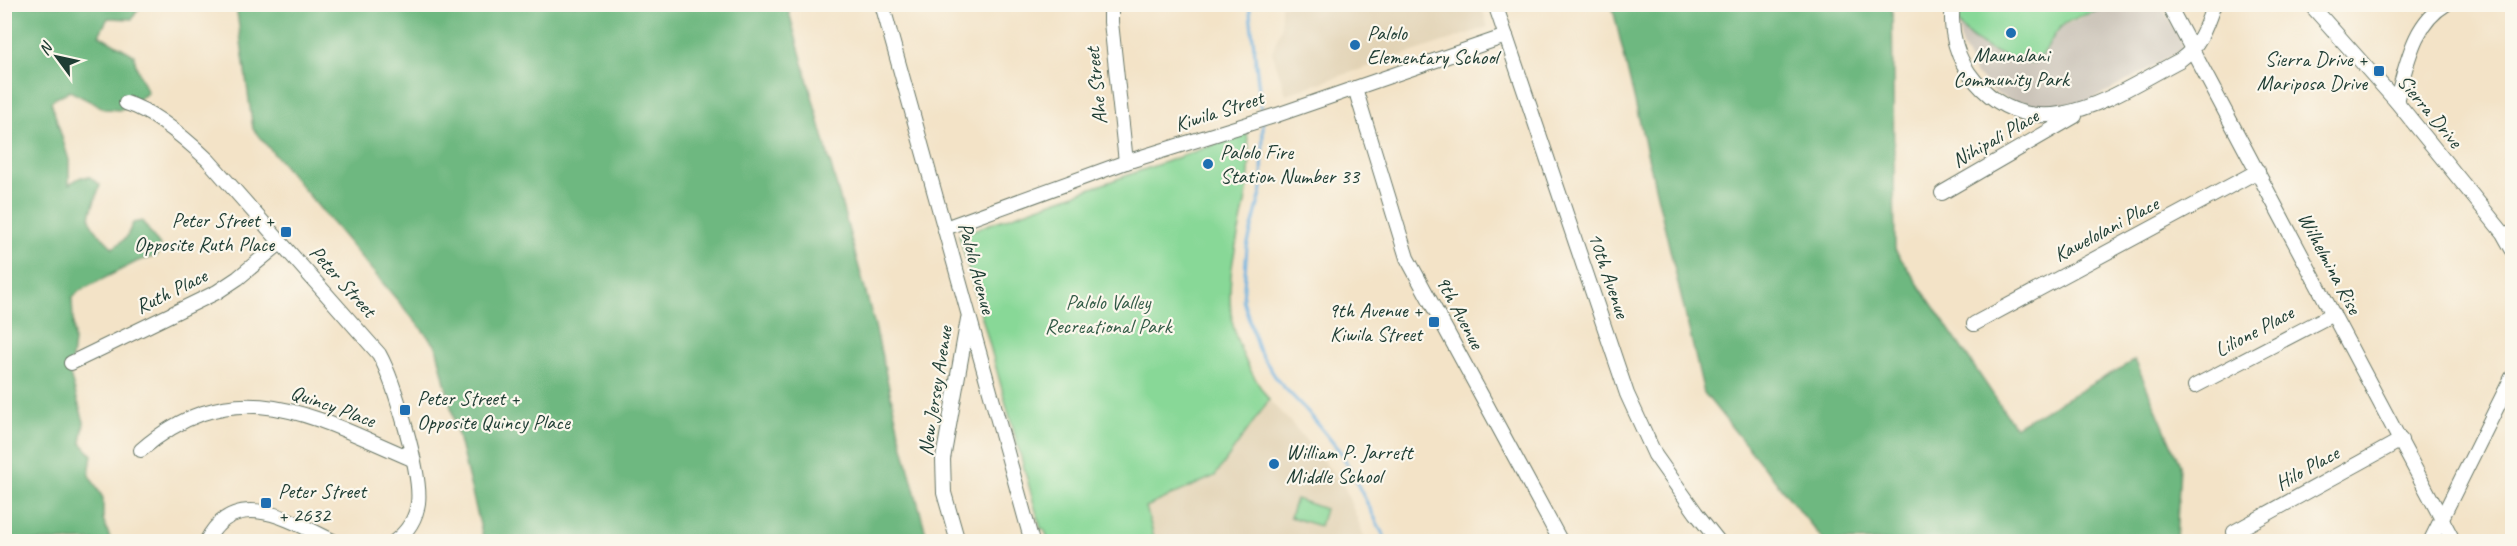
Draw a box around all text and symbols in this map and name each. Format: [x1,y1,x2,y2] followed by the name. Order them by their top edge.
[1367,20,1502,70] place label: Palolo Elementary School
[2004,26,2018,40] marker: Maunalani Community Park
[27,27,87,87] north arrow
[34,37,58,59] text: N
[1348,38,1362,52] marker: Palolo Elementary School
[1953,42,2071,92] place label: Maunalani Community Park
[1079,44,1113,126] street label: Ahe Street
[2257,46,2369,96] place label: Sierra Drive + Mariposa Drive
[2372,64,2386,78] marker: Sierra Drive + Mariposa Drive
[2392,69,2469,154] street label: Sierra Drive
[1171,84,1269,138] street label: Kiwila Street
[1947,102,2044,173] street label: Nihipali Place
[1220,139,1361,189] place label: Palolo Fire Station Number 33
[1201,157,1215,171] marker: Palolo Fire Station Number 33
[2049,190,2165,267] street label: Kawelolani Place
[134,207,276,257] place label: Peter Street + Opposite Ruth Place
[2292,208,2368,319] street label: Wilhelmina Rise
[952,220,1002,318] street label: Palolo Avenue
[279,225,293,239] marker: Peter Street + Opposite Ruth Place
[1582,229,1636,322] street label: 10th Avenue
[304,240,383,324] street label: Peter Street
[131,262,212,319] street label: Ruth Place
[1430,271,1491,354] street label: 9th Avenue
[1045,289,1174,339] park label: Palolo Valley Recreational Park
[1328,297,1424,347] place label: 9th Avenue + Kiwila Street
[2210,299,2299,363] street label: Lilione Place
[1427,315,1441,329] marker: 9th Avenue + Kiwila Street
[912,323,958,458] street label: New Jersey Avenue
[287,379,380,434] street label: Quincy Place
[417,385,571,435] place label: Peter Street + Opposite Quincy Place
[398,403,412,417] marker: Peter Street + Opposite Quincy Place
[1286,439,1414,489] place label: William P. Jarrett Middle School
[2271,439,2345,496] street label: Hilo Place
[1267,457,1281,471] marker: William P. Jarrett Middle School
[278,478,368,528] place label: Peter Street + 2632
[259,496,273,510] marker: Peter Street + 2632

